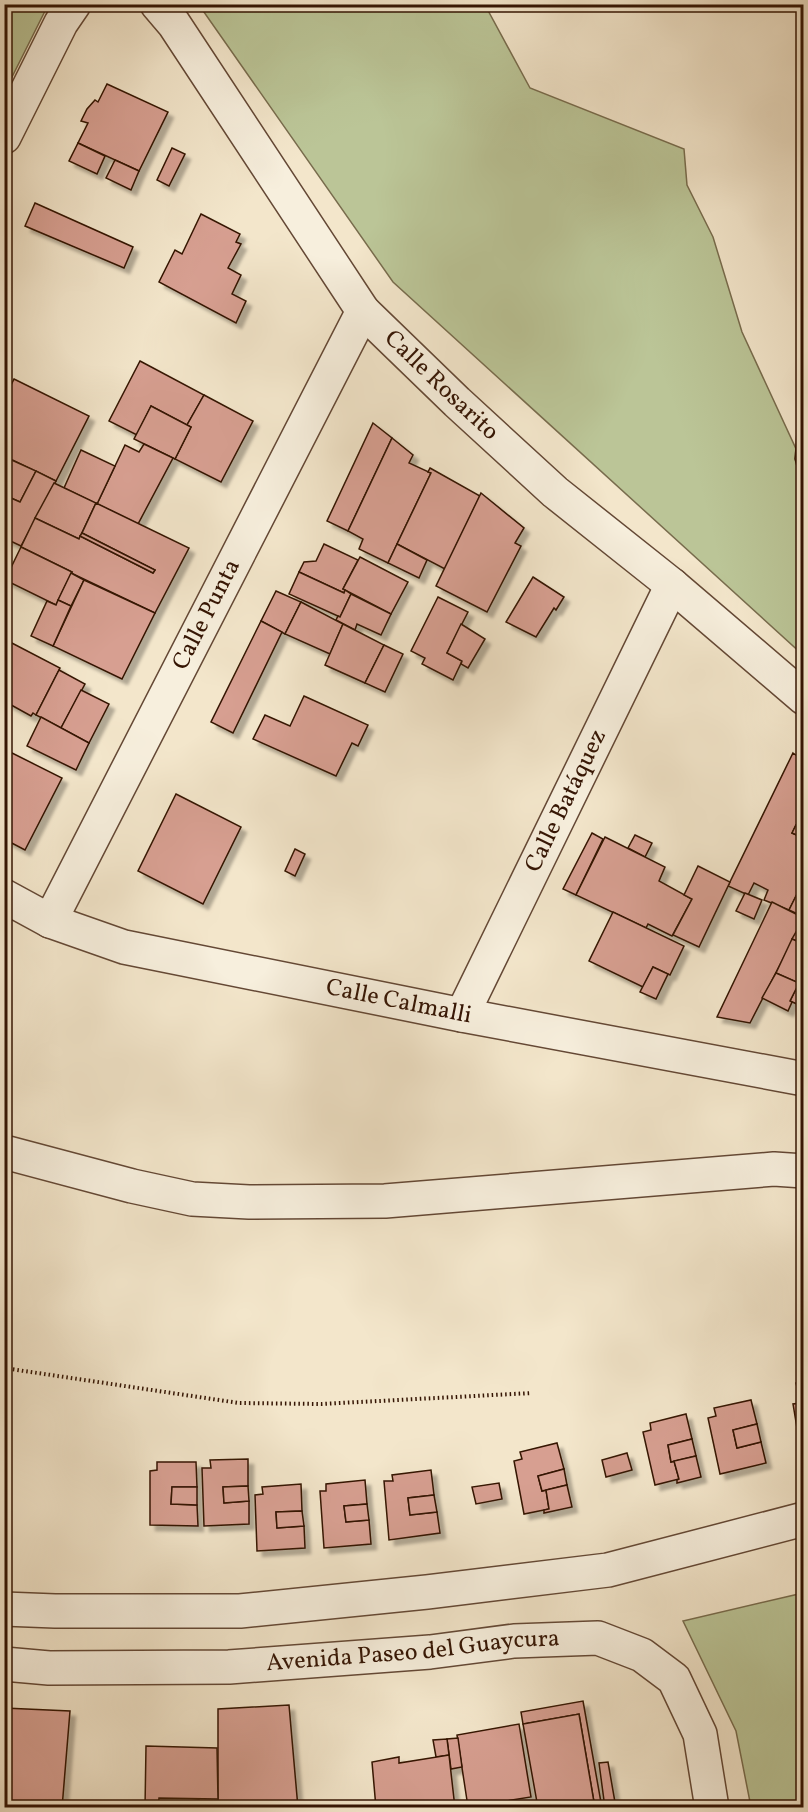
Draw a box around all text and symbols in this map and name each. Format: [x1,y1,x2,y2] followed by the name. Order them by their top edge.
[376,323,506,449] street label: Calle Rosarito
[164,554,250,676] street label: Calle Punta
[517,724,616,878] street label: Calle Batáquez
[323,971,474,1033] street label: Calle Calmalli
[265,1622,560,1681] street label: Avenida Paseo del Guaycura

